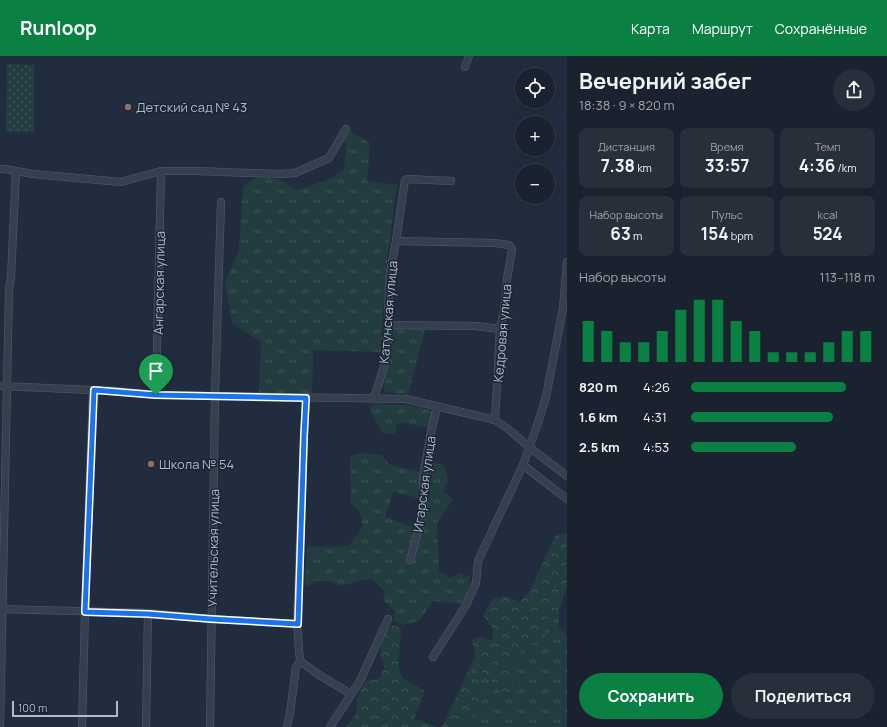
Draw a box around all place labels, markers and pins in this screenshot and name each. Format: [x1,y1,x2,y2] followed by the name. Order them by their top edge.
[136,98,247,116] place label: Детский сад № 43
[123,102,133,112] marker: Детский сад № 43
[139,354,173,395] pin
[159,455,235,473] place label: Школа № 54
[146,459,156,469] marker: Школа № 54

